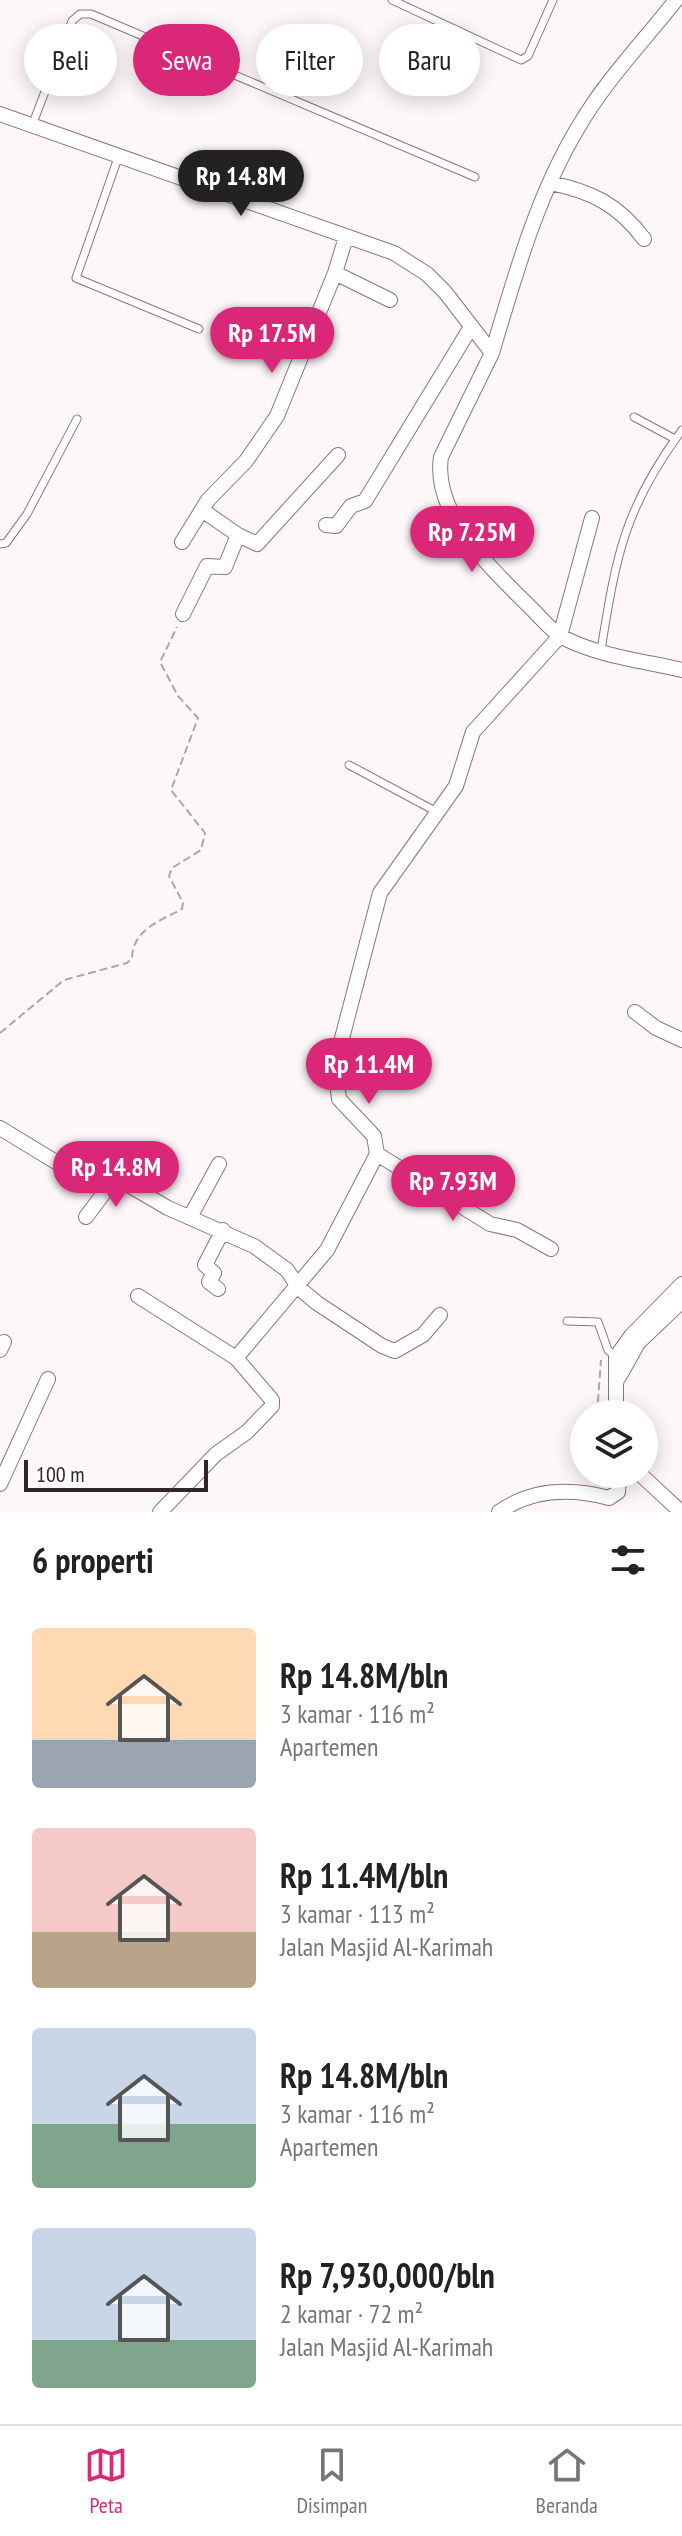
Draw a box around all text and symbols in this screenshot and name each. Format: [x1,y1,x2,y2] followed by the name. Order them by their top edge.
[24,24,117,96] chip: Beli
[133,24,240,96] chip: Sewa
[256,24,363,96] chip: Filter
[379,24,480,96] chip: Baru
[158,150,324,218] pin: Rp 14.8M
[196,159,286,192] text: Rp 14.8M
[189,307,355,375] pin: Rp 17.5M
[228,316,316,349] text: Rp 17.5M
[389,506,555,574] pin: Rp 7.25M
[428,515,516,548] text: Rp 7.25M
[286,1038,452,1106] pin: Rp 11.4M
[324,1047,414,1080] text: Rp 11.4M
[33,1141,199,1209] pin: Rp 14.8M
[71,1150,161,1183] text: Rp 14.8M
[370,1155,536,1223] pin: Rp 7.93M
[409,1164,497,1197] text: Rp 7.93M
[570,1400,658,1488] map controls
[570,1400,658,1488] button: layers
[24,1456,208,1492] scale bar
[36,1460,85,1488] text: 100 m
[32,1538,154,1582] text: 6 properti
[606,1538,650,1582] icon: filters
[280,1653,448,1697] text: Rp 14.8M/bln
[96,1660,192,1756] icon: home
[280,1697,435,1730] text: 3 kamar · 116 m²
[280,1730,379,1763] text: Apartemen
[280,1853,448,1897] text: Rp 11.4M/bln
[96,1860,192,1956] icon: home
[280,1897,435,1930] text: 3 kamar · 113 m²
[280,1930,493,1963] text: Jalan Masjid Al-Karimah
[280,2053,448,2097] text: Rp 14.8M/bln
[96,2060,192,2156] icon: home
[280,2097,435,2130] text: 3 kamar · 116 m²
[280,2130,379,2163] text: Apartemen
[280,2253,495,2297] text: Rp 7,930,000/bln
[96,2260,192,2356] icon: home
[280,2297,423,2330] text: 2 kamar · 72 m²
[280,2330,493,2363] text: Jalan Masjid Al-Karimah
[84,2443,128,2519] tab: Peta
[296,2443,367,2519] tab: Disimpan
[536,2443,598,2519] tab: Beranda

